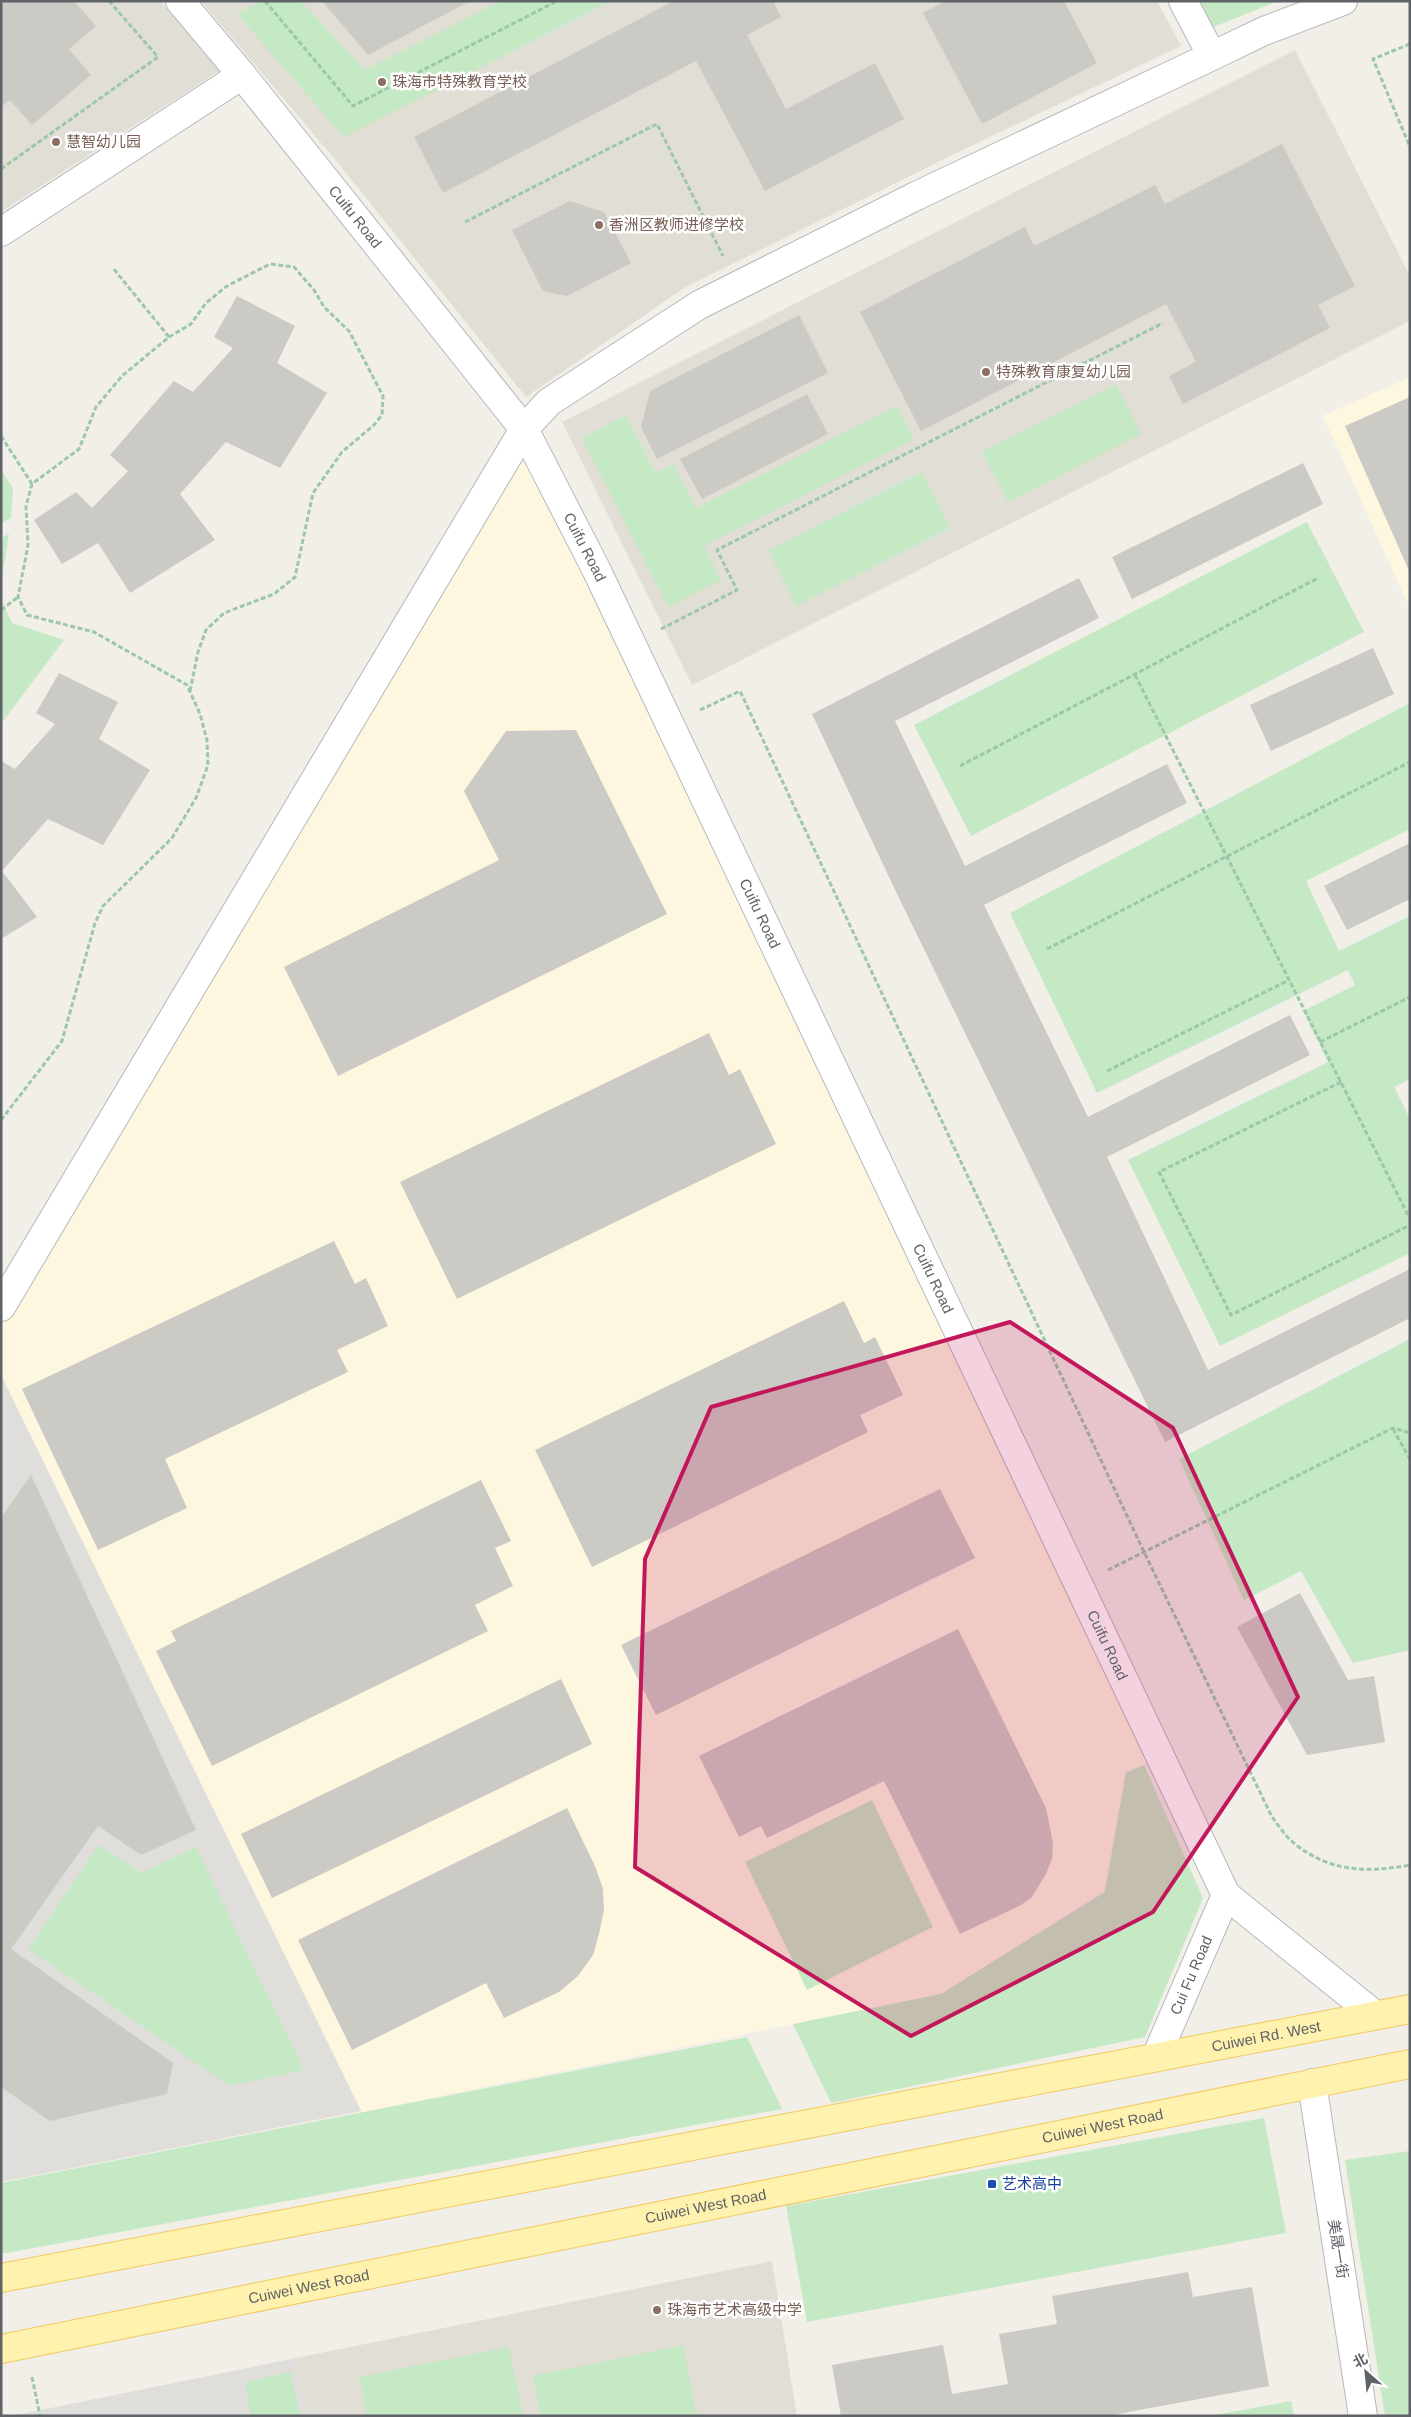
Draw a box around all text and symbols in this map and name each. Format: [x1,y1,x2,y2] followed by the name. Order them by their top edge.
[392,73,527,90] place label: 珠海市特殊教育学校
[376,76,388,88] marker: 珠海市特殊教育学校
[66,133,141,150] place label: 慧智幼儿园
[50,136,62,148] marker: 慧智幼儿园
[325,182,385,251] street label: Cuifu Road
[609,216,744,233] place label: 香洲区教师进修学校
[593,219,605,231] marker: 香洲区教师进修学校
[996,363,1131,380] place label: 特殊教育康复幼儿园
[980,366,992,378] marker: 特殊教育康复幼儿园
[560,510,610,584] street label: Cuifu Road
[736,876,784,951] street label: Cuifu Road
[910,1241,957,1316] street label: Cuifu Road
[1084,1607,1132,1682] street label: Cuifu Road
[1166,1933,1215,2017] street label: Cui Fu Road
[1210,2017,1323,2055] street label: Cuiwei Rd. West
[1041,2105,1165,2146] street label: Cuiwei West Road
[1002,2175,1062,2192] place label: 艺术高中
[986,2178,998,2190] marker: 艺术高中
[644,2185,768,2227] street label: Cuiwei West Road
[1325,2218,1352,2280] street label: 美晟一街
[247,2266,371,2307] street label: Cuiwei West Road
[667,2301,802,2318] place label: 珠海市艺术高级中学
[651,2304,663,2316] marker: 珠海市艺术高级中学
[1341,2347,1391,2397] north arrow
[1350,2350,1370,2371] text: 北

